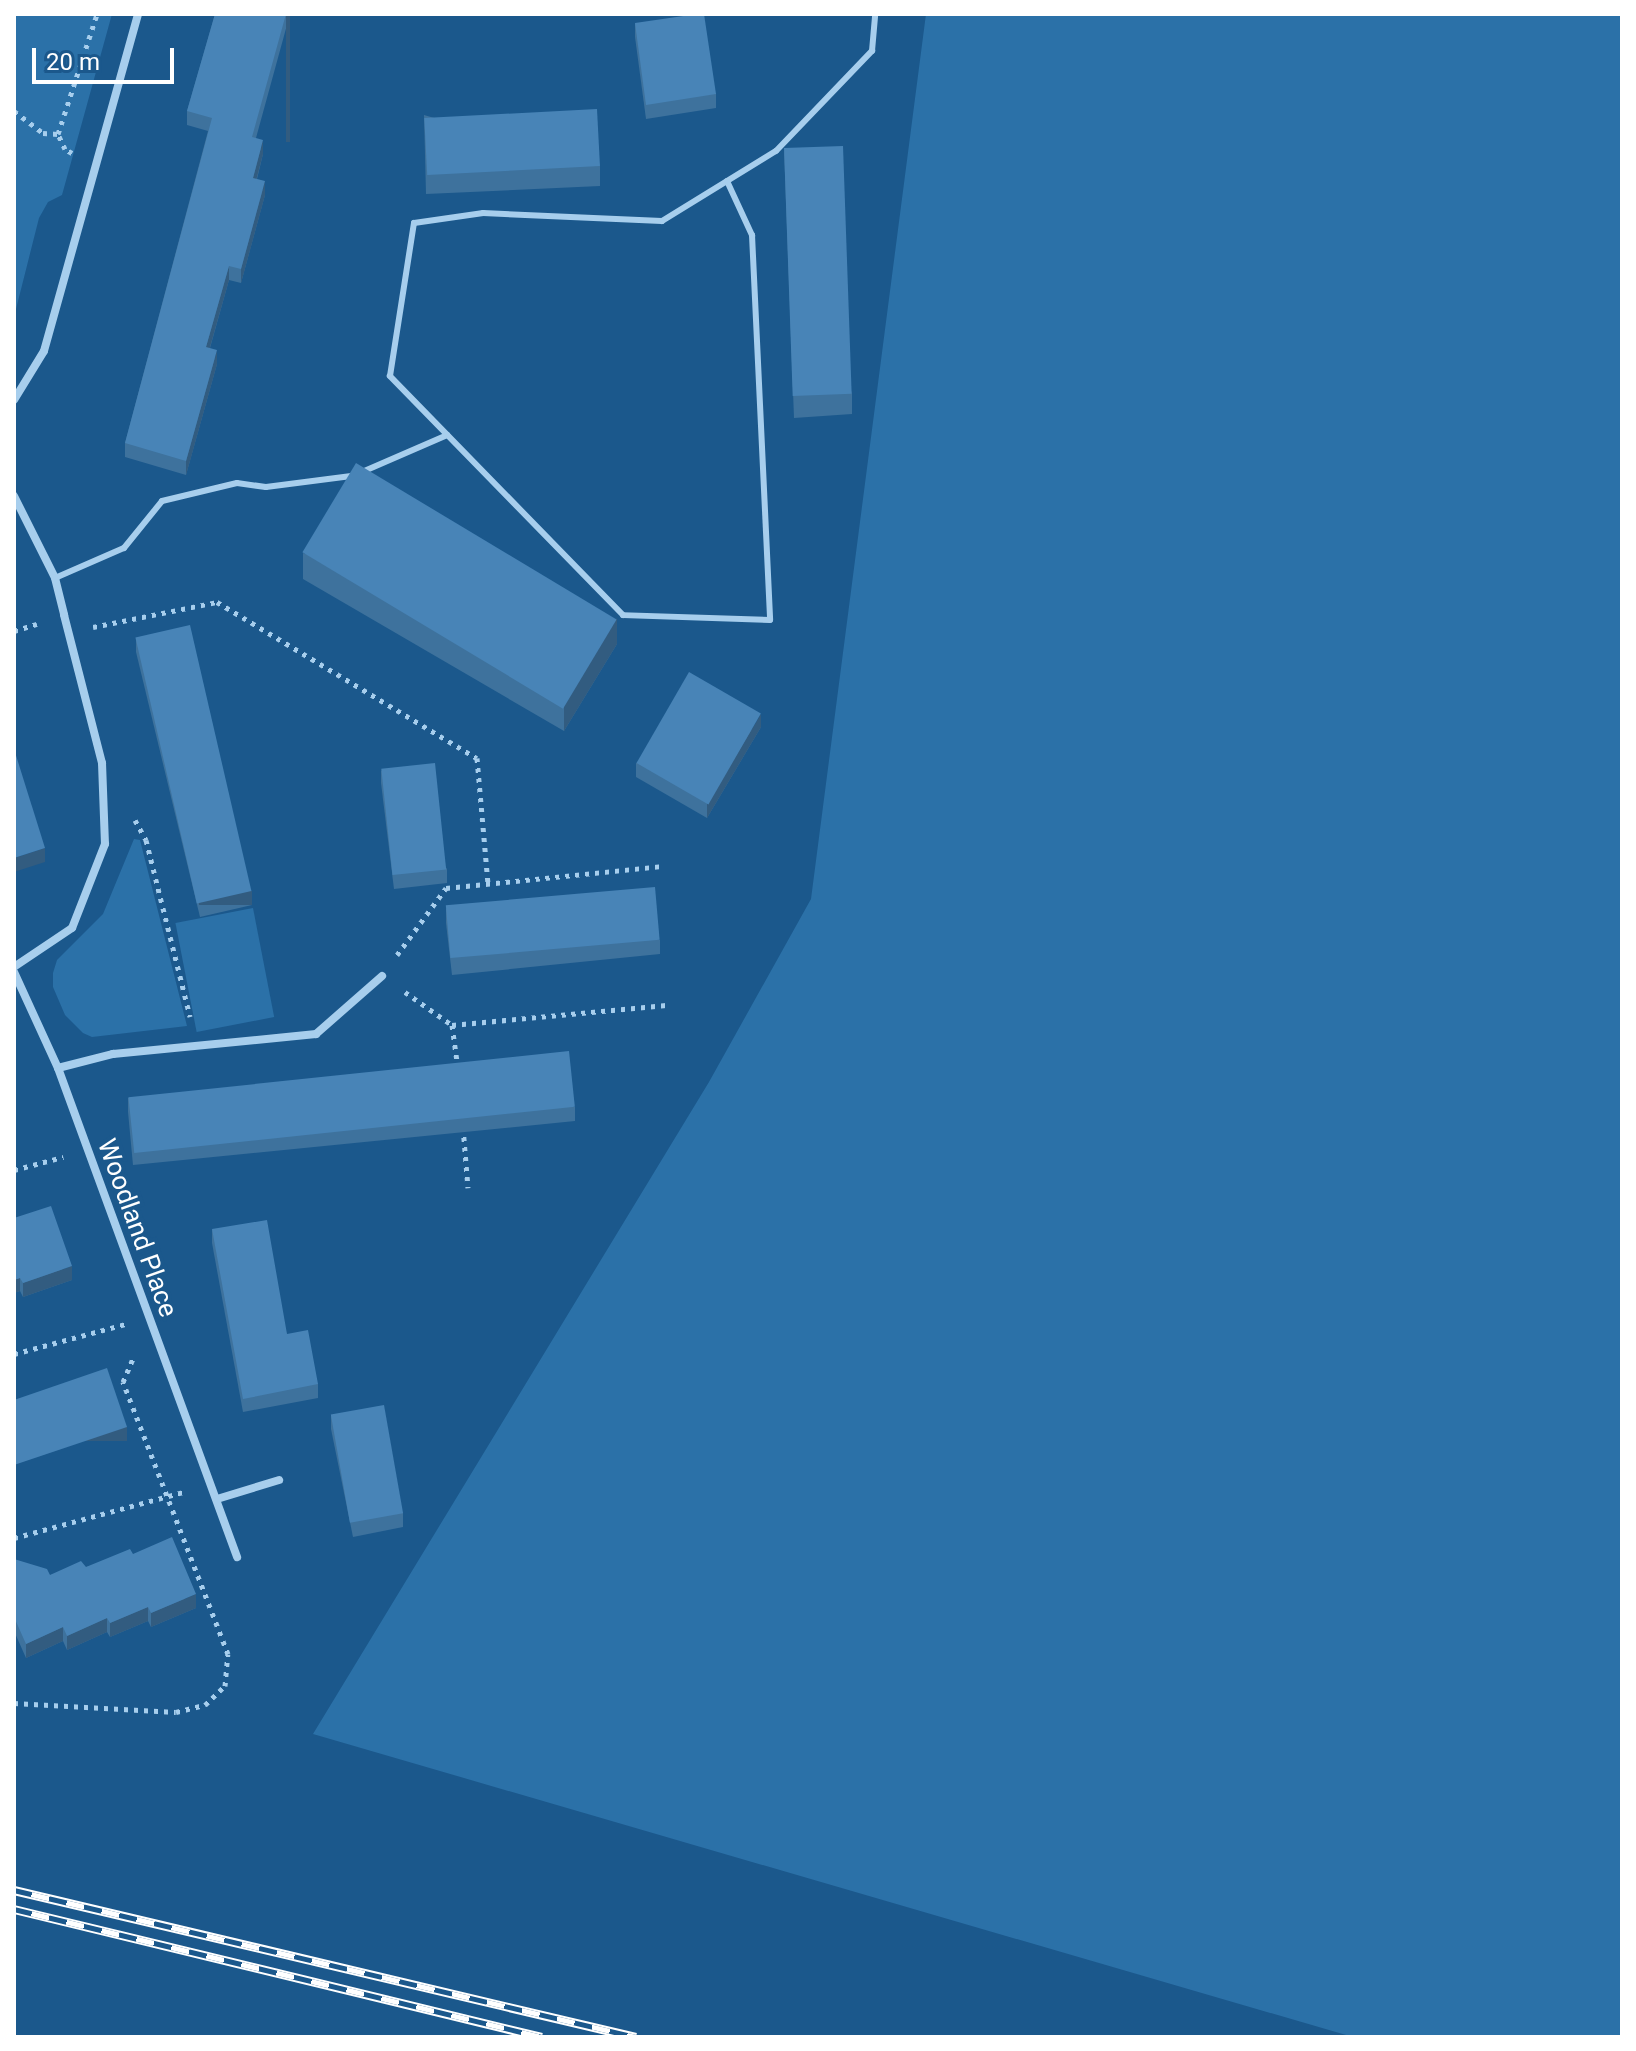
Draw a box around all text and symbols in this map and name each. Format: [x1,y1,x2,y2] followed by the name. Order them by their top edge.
[36,32,178,82] scale bar
[46,48,100,76] text: 20 m
[90,1135,184,1321] street label: Woodland Place

